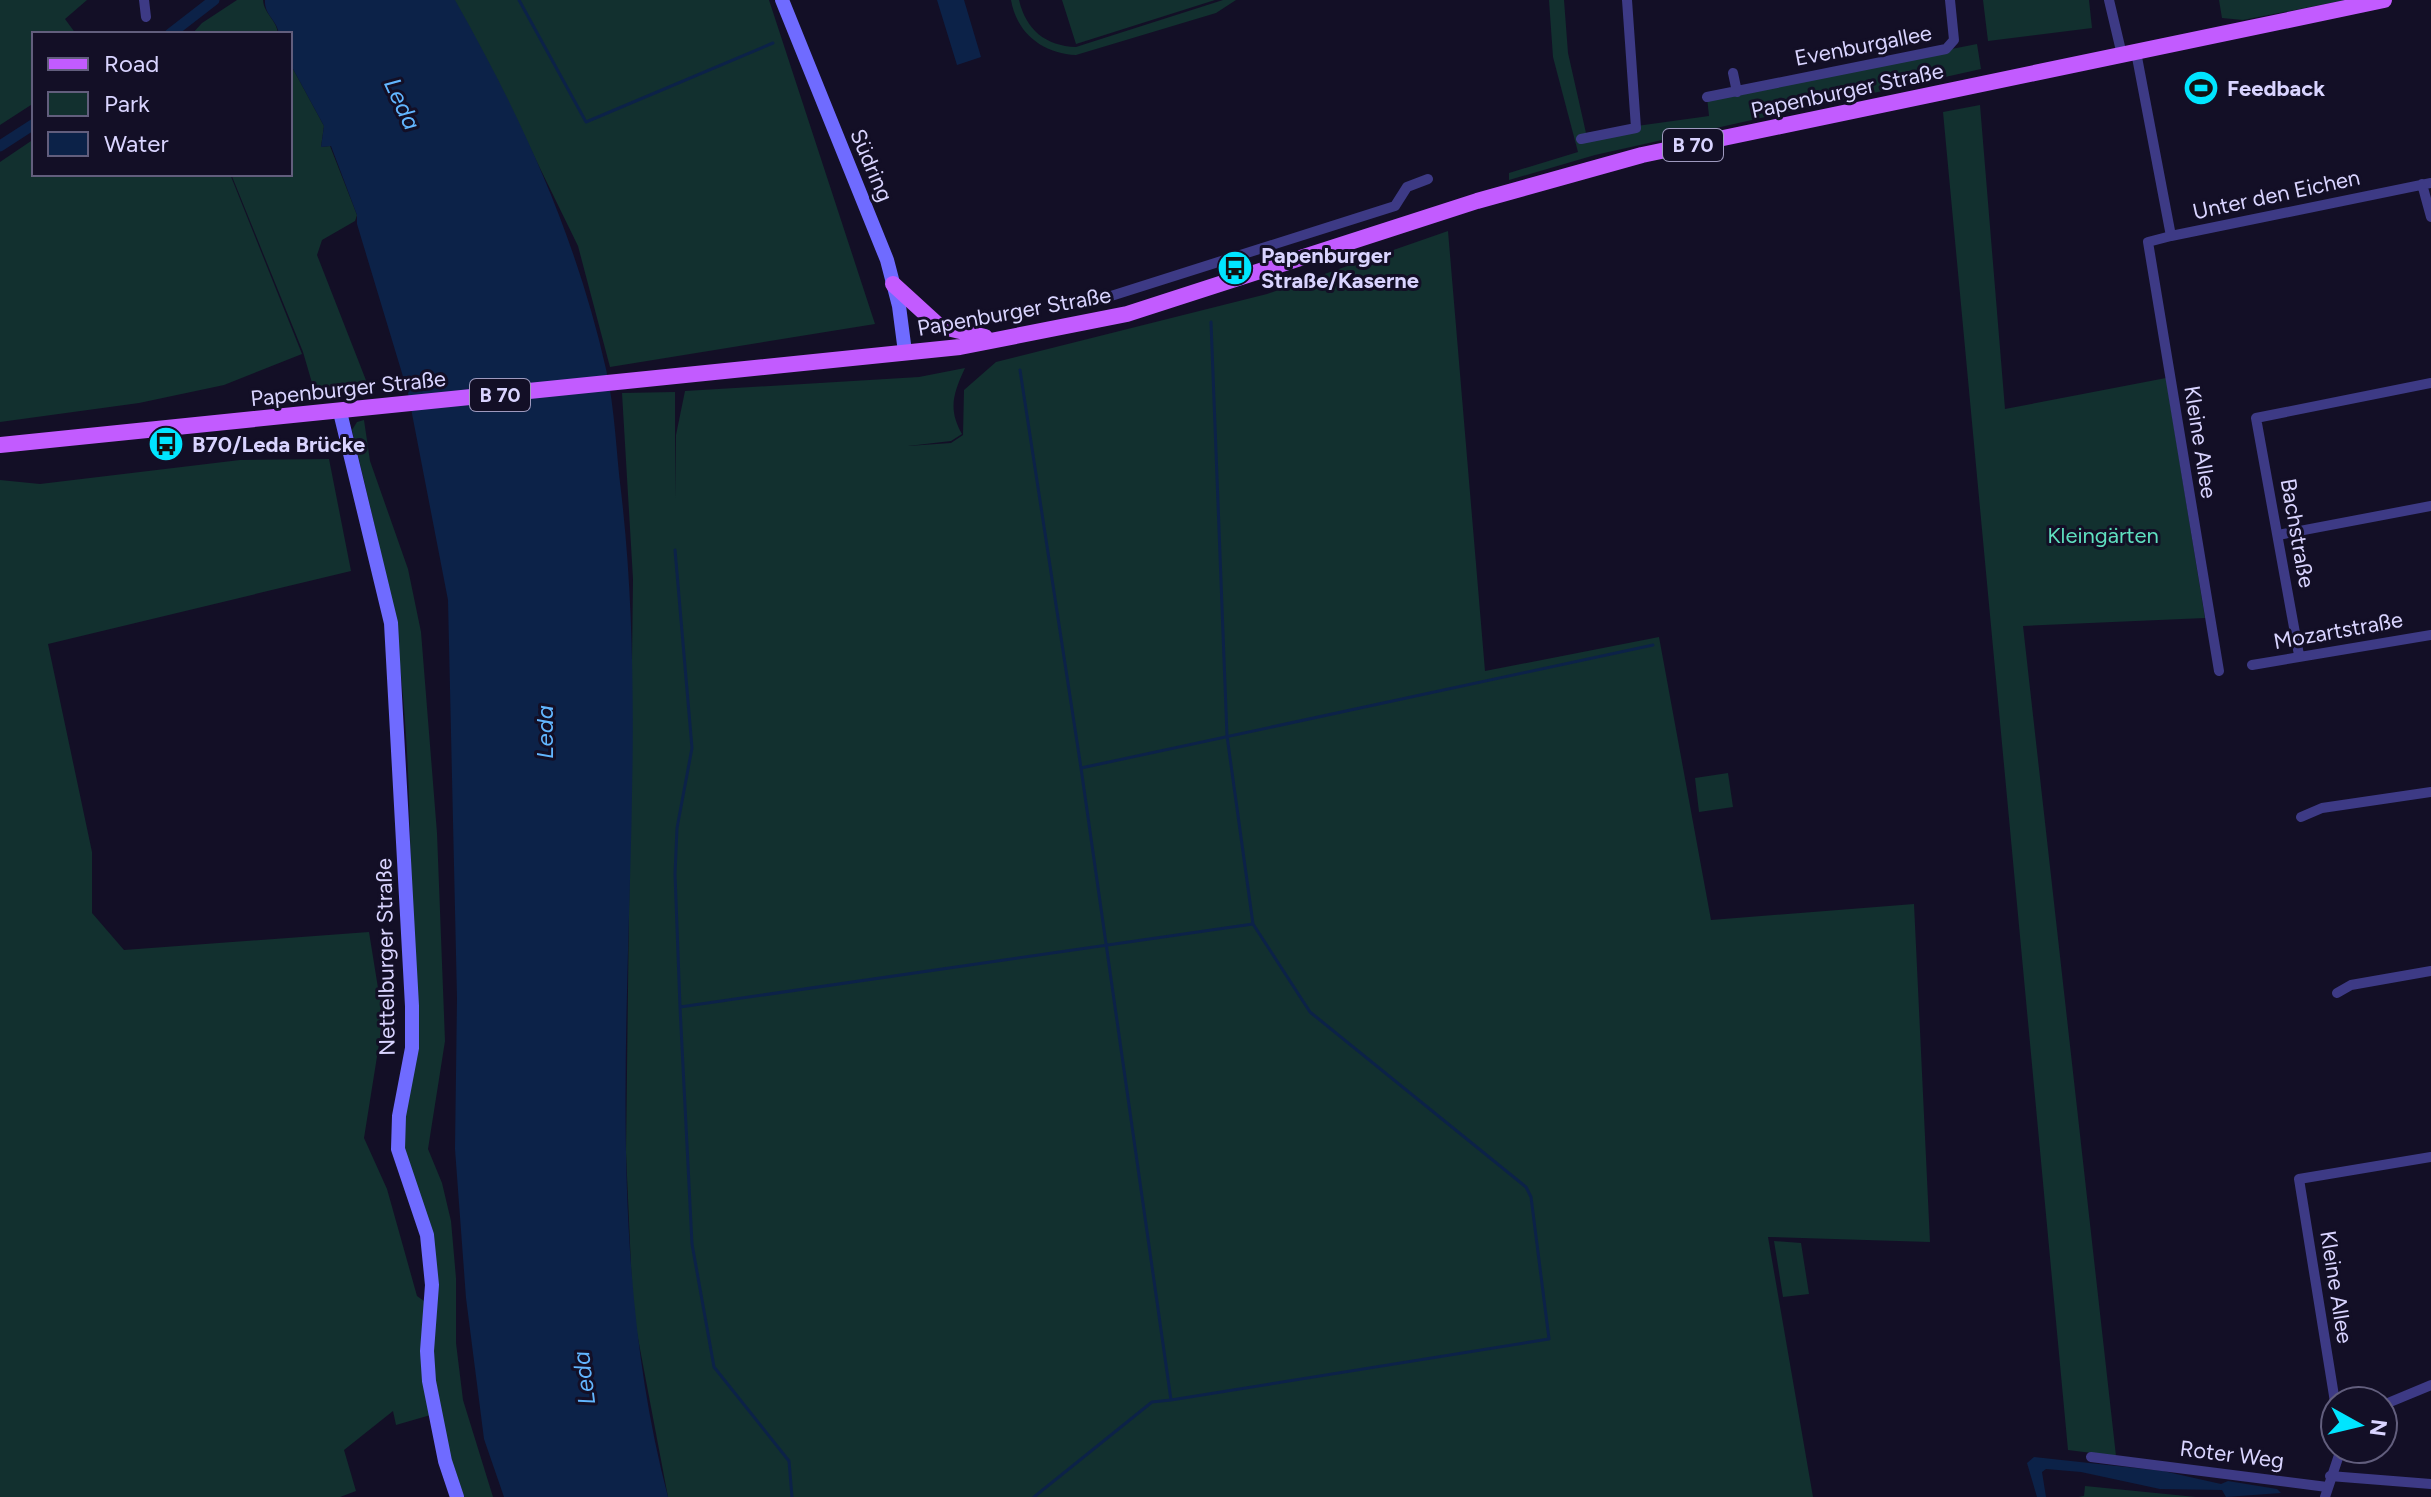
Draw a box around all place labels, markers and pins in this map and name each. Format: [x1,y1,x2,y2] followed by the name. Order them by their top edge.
[2182,69,2220,107] sports icon: Feedback
[2227,75,2325,102] place label: Feedback
[1261,242,1419,294] place label: Papenburger Straße/Kaserne
[1216,249,1254,287] bus stop icon: Papenburger Straße/Kaserne
[147,425,185,463] bus stop icon: B70/Leda Brücke
[192,431,365,458] place label: B70/Leda Brücke

